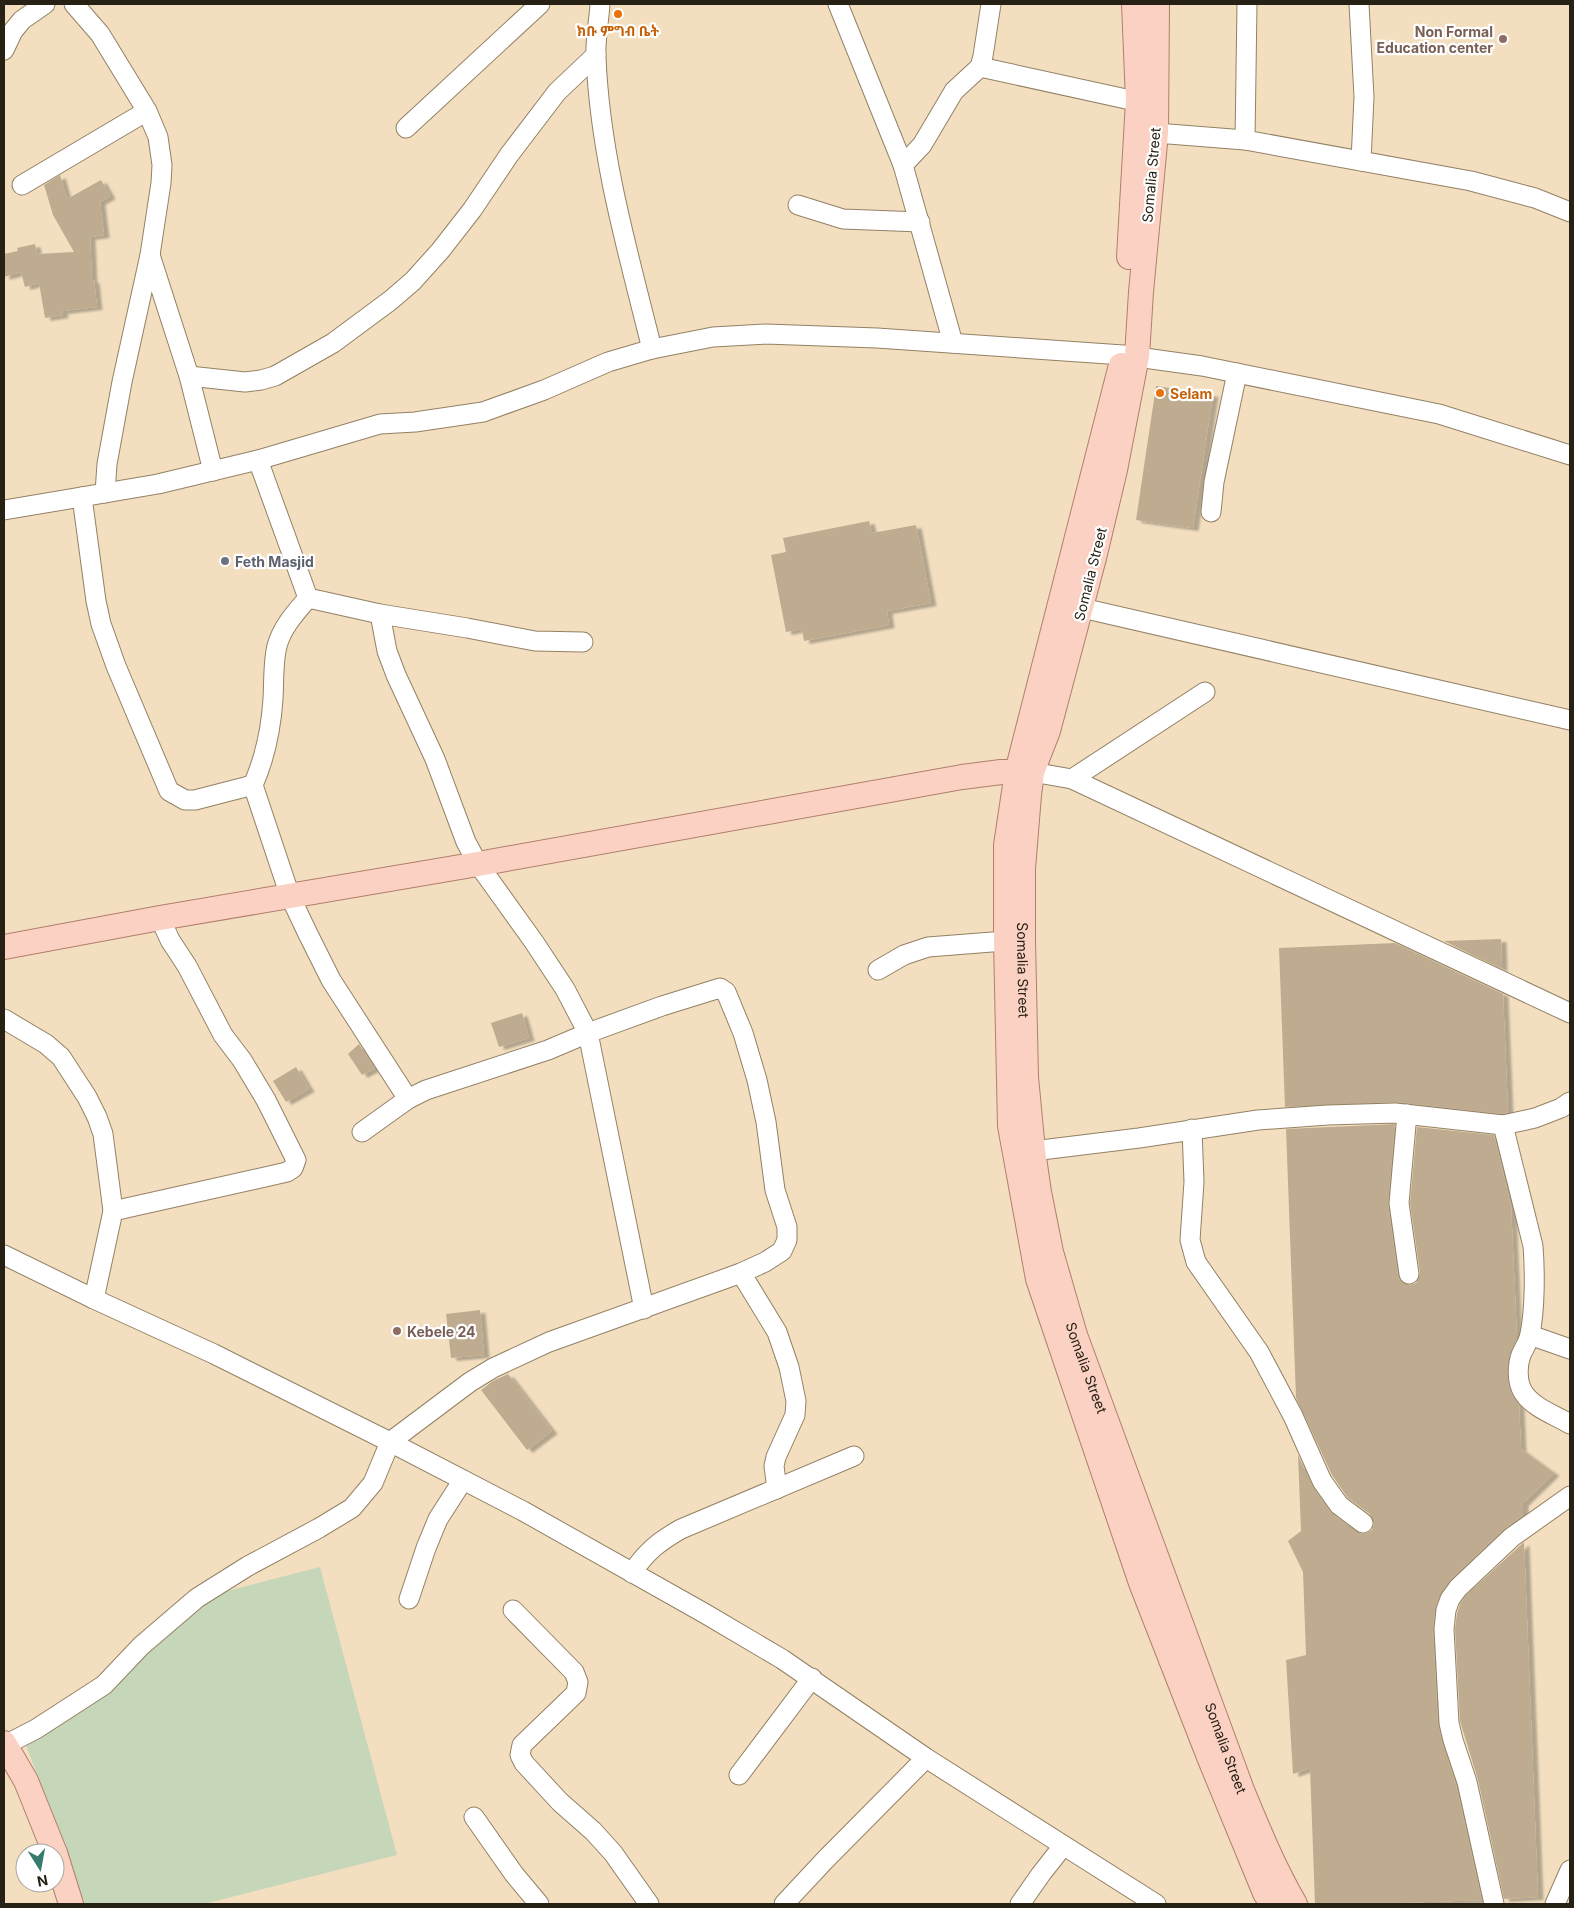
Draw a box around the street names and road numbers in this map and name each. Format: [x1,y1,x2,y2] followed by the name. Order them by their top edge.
[1138,126,1164,223] street label: Somalia Street
[1070,525,1110,622] street label: Somalia Street
[1014,922,1033,1019] street label: Somalia Street
[1063,1320,1112,1416] street label: Somalia Street
[1202,1700,1251,1796] street label: Somalia Street

